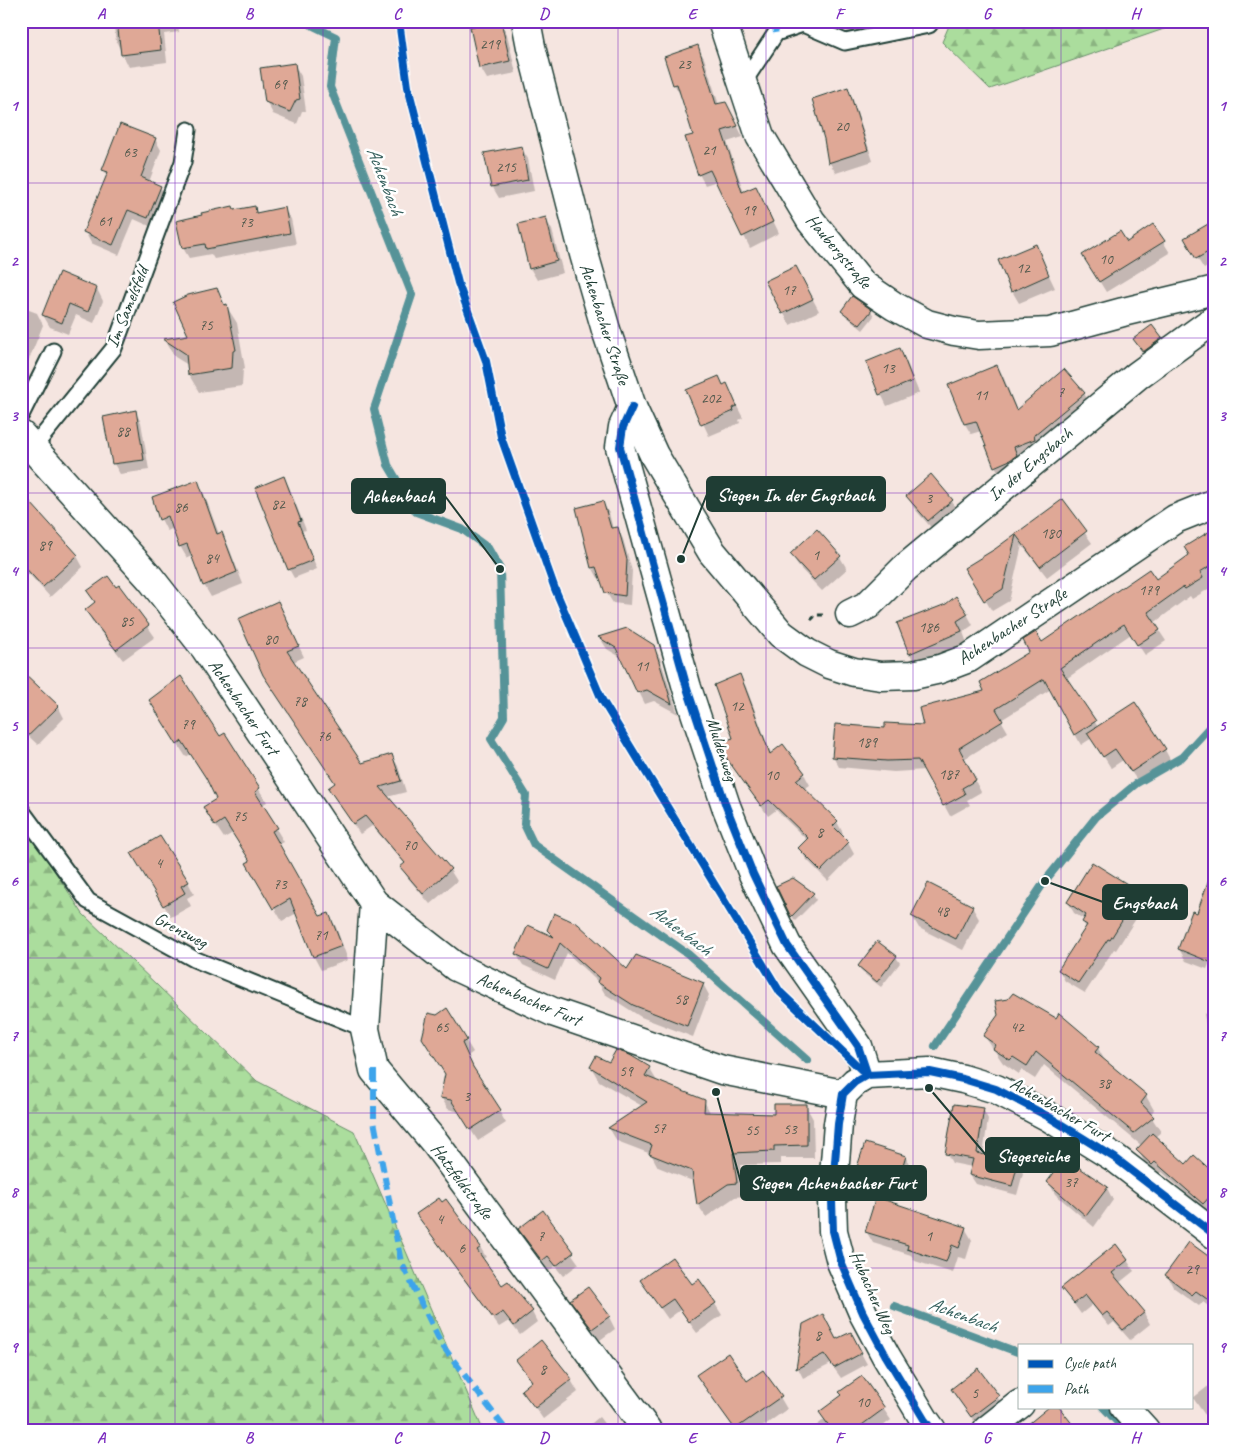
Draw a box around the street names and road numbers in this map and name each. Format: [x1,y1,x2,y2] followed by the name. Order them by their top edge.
[801,209,877,294] street label: Haubergstraße
[101,261,154,351] street label: Im Samelsfeld
[575,261,635,388] street label: Achenbacher Straße
[983,422,1077,506] street label: In der Engsbach
[953,582,1072,669] street label: Achenbacher Straße
[204,655,286,762] street label: Achenbacher Furt
[701,715,743,785] street label: Muldenweg
[151,907,212,954] street label: Grenzweg
[474,967,587,1032] street label: Achenbacher Furt
[1006,1072,1116,1148] street label: Achenbacher Furt
[426,1139,498,1224] street label: Hatzfeldstraße
[845,1247,902,1338] street label: Hubacher Weg

